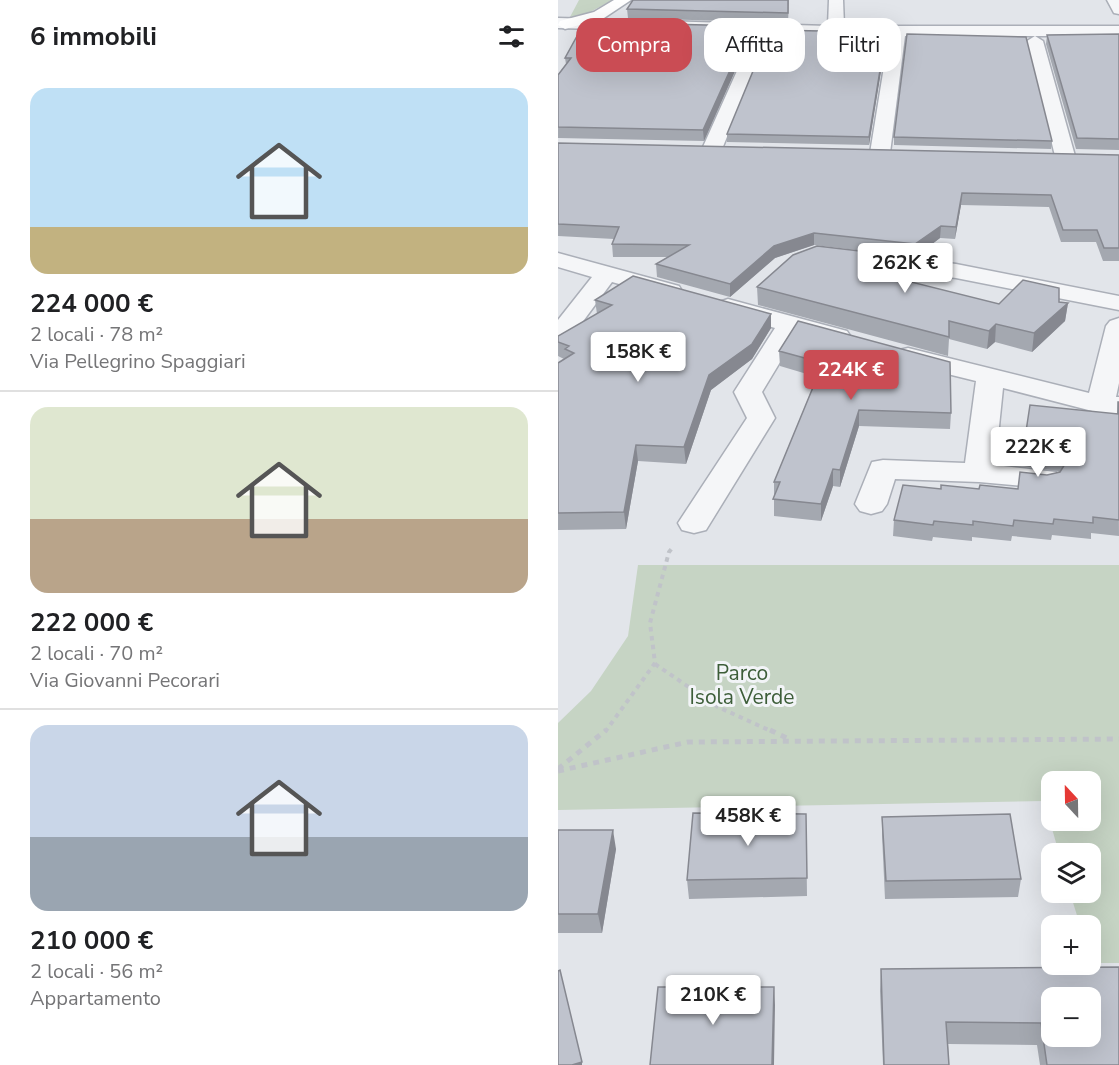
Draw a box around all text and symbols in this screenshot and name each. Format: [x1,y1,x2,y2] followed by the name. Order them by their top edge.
[576,18,692,72] chip: Compra
[704,18,805,72] chip: Affitta
[817,18,901,72] chip: Filtri
[30,19,157,54] text: 6 immobili
[495,20,528,53] icon: filters
[225,127,333,235] icon: home
[856,243,954,294] pin: 262K €
[872,249,938,276] text: 262K €
[30,286,153,321] text: 224 000 €
[30,321,163,348] text: 2 locali · 78 m²
[589,332,687,383] pin: 158K €
[605,338,671,365] text: 158K €
[30,348,246,375] text: Via Pellegrino Spaggiari
[802,350,900,401] pin: 224K €
[818,356,884,383] text: 224K €
[989,427,1087,478] pin: 222K €
[1005,433,1071,460] text: 222K €
[225,446,333,554] icon: home
[30,605,153,640] text: 222 000 €
[30,640,163,667] text: 2 locali · 70 m²
[689,659,795,711] park label: Parco Isola Verde
[30,667,220,694] text: Via Giovanni Pecorari
[225,764,333,872] icon: home
[1041,771,1101,831] north arrow
[1041,771,1101,1047] map controls
[699,796,797,847] pin: 458K €
[715,802,781,829] text: 458K €
[1041,843,1101,903] button: layers
[1041,915,1101,975] button: +
[30,923,153,958] text: 210 000 €
[30,958,163,985] text: 2 locali · 56 m²
[664,975,762,1026] pin: 210K €
[680,981,746,1008] text: 210K €
[30,985,161,1012] text: Appartamento
[1041,987,1101,1047] button: −

